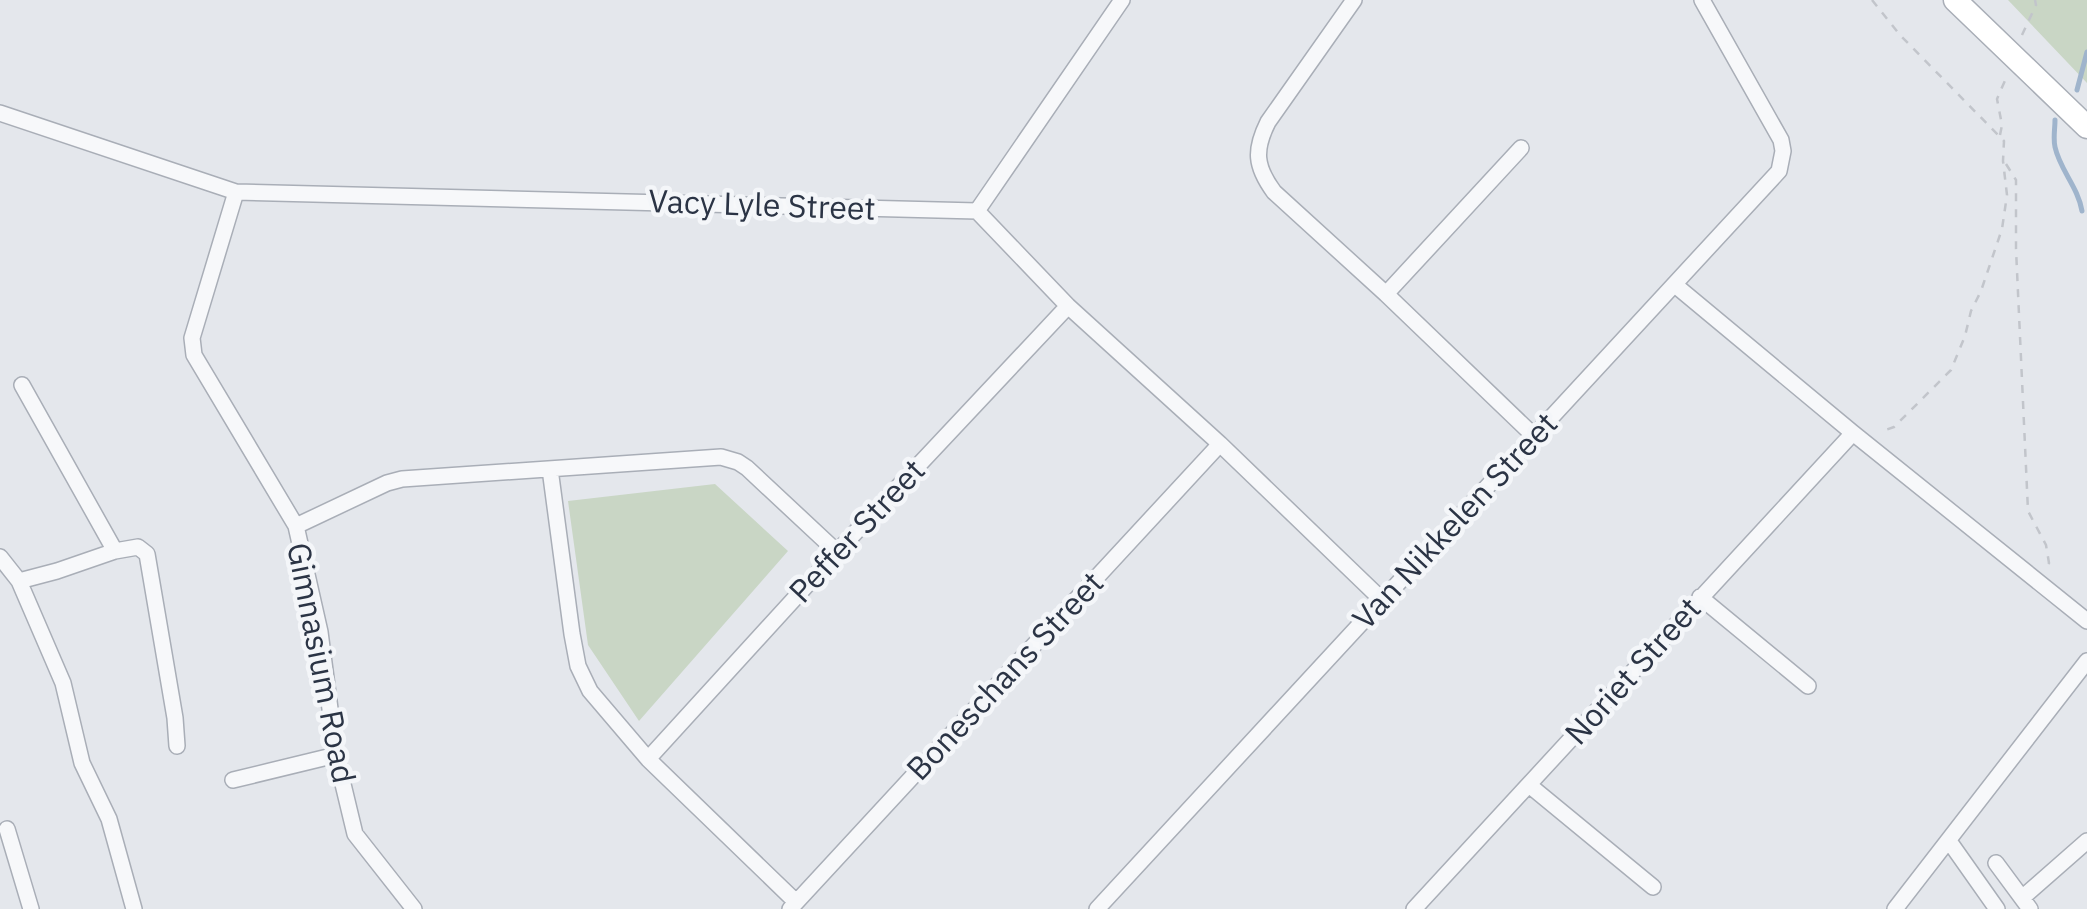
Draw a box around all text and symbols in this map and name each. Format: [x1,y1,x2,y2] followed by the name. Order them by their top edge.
[648,179,876,229] street label: Vacy Lyle Street
[1343,403,1566,638] street label: Van Nikkelen Street
[779,450,934,611] street label: Peffer Street
[278,539,366,787] street label: Gimnasium Road
[897,562,1112,789] street label: Boneschans Street
[1555,588,1710,753] street label: Noriet Street

